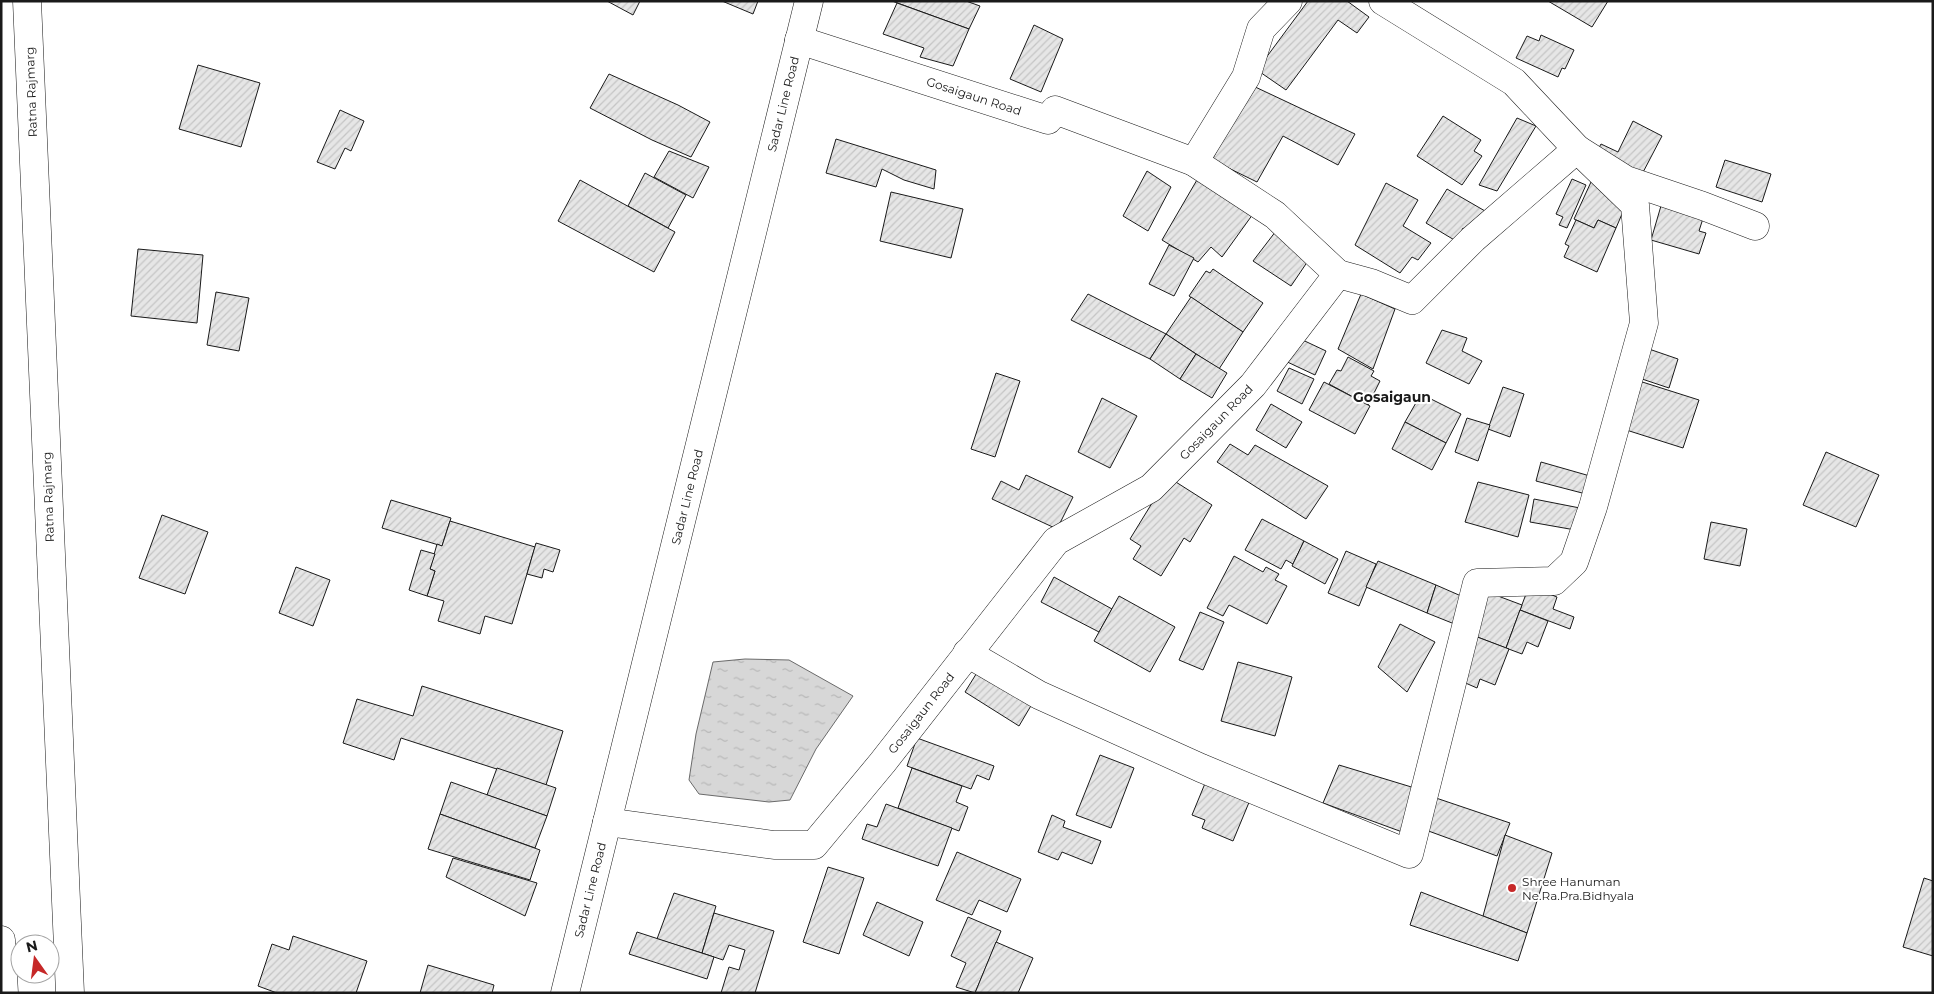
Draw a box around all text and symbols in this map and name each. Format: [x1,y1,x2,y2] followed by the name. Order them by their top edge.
[22,46,40,138] street label: Ratna Rajmarg
[764,55,802,153] street label: Sadar Line Road
[925,74,1023,118] street label: Gosaigaun Road
[1176,381,1256,463] street label: Gosaigaun Road
[1353,388,1431,406] district label: Gosaigaun
[668,448,706,546] street label: Sadar Line Road
[39,451,57,543] street label: Ratna Rajmarg
[885,669,957,757] street label: Gosaigaun Road
[571,841,609,939] street label: Sadar Line Road
[1522,874,1634,903] place label: Shree Hanuman Ne.Ra.Pra.Bidhyala
[1506,882,1518,894] marker: Shree Hanuman Ne.Ra.Pra.Bidhyala
[10,934,60,984] north arrow
[24,936,40,956] text: N

